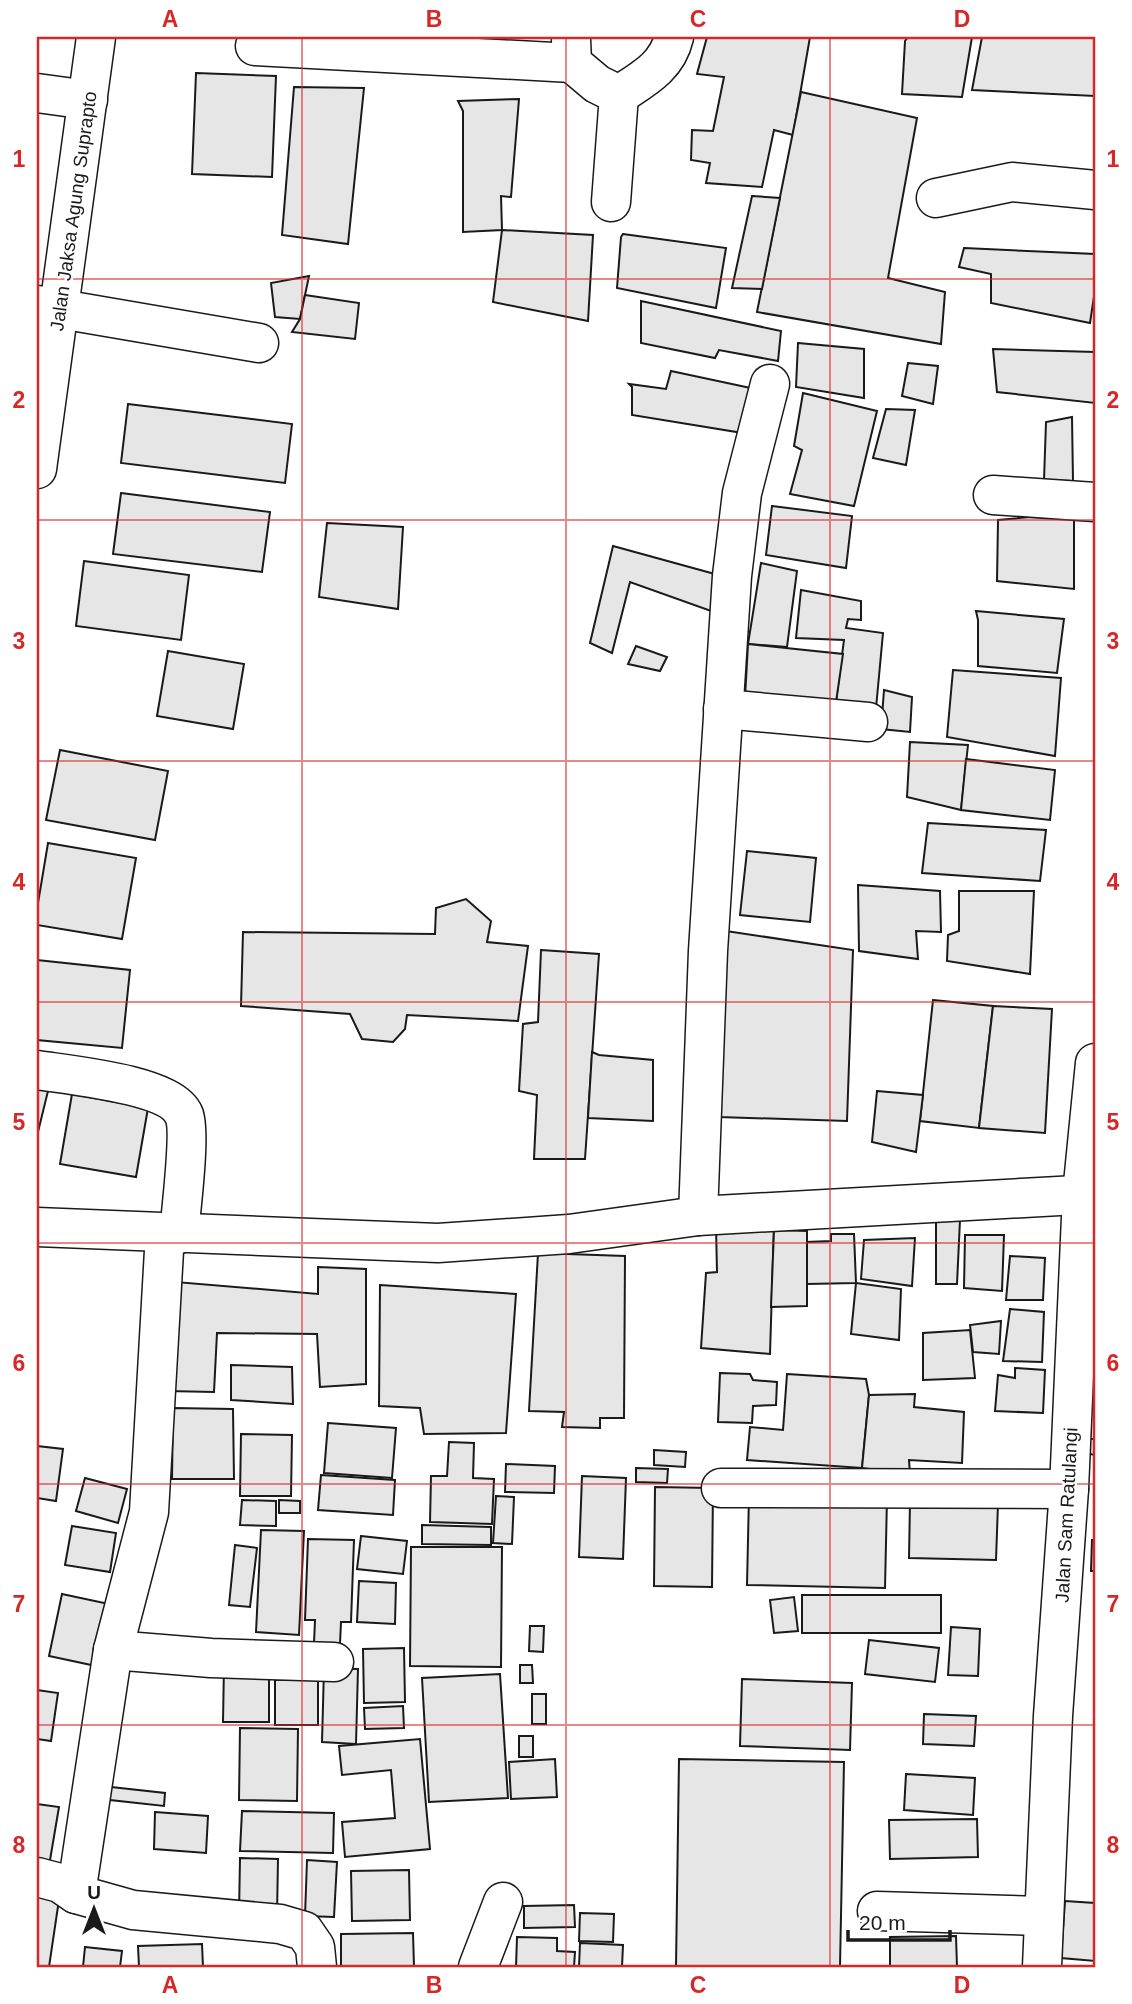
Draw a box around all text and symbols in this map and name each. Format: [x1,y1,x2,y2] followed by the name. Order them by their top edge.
[162,6,178,32] text: A
[426,6,442,32] text: B
[690,6,706,32] text: C
[954,6,970,32] text: D
[46,90,101,332] street label: Jalan Jaksa Agung Suprapto
[13,146,26,172] text: 1
[1107,146,1120,172] text: 1
[13,387,25,413] text: 2
[1107,387,1119,413] text: 2
[13,628,25,654] text: 3
[1107,628,1119,654] text: 3
[13,869,26,895] text: 4
[1107,869,1120,895] text: 4
[13,1109,26,1135] text: 5
[1107,1109,1120,1135] text: 5
[13,1350,25,1376] text: 6
[1107,1350,1119,1376] text: 6
[1051,1427,1082,1603] street label: Jalan Sam Ratulangi
[13,1591,25,1617] text: 7
[1107,1591,1119,1617] text: 7
[13,1832,26,1858] text: 8
[1107,1832,1120,1858] text: 8
[60,1874,130,1944] north arrow
[87,1882,101,1903] text: U
[848,1899,950,1943] scale bar
[859,1911,906,1934] text: 20 m
[162,1972,178,1998] text: A
[426,1972,442,1998] text: B
[690,1972,706,1998] text: C
[954,1972,970,1998] text: D

